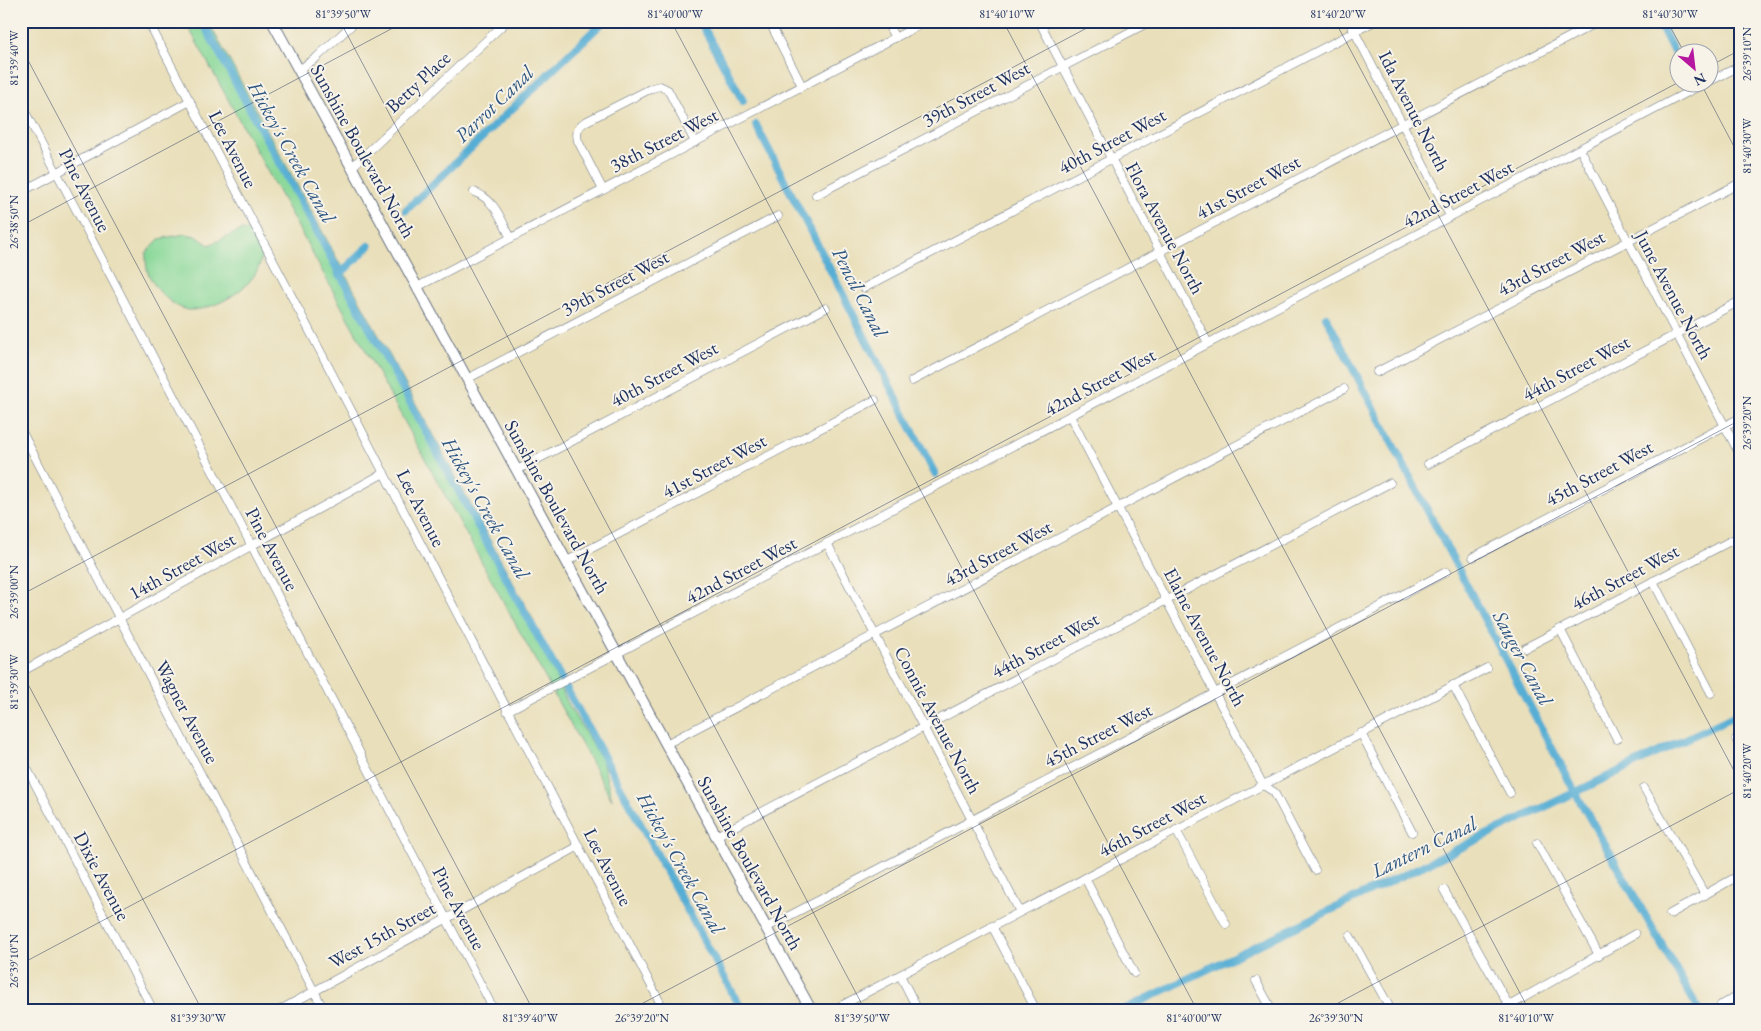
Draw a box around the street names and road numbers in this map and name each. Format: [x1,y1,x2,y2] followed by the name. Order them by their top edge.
[380,46,456,118] street label: Betty Place
[1373,46,1455,176] street label: Ida Avenue North
[918,55,1034,133] street label: 39th Street West
[305,60,421,243] street label: Sunshine Boulevard North
[606,102,722,178] street label: 38th Street West
[1054,102,1170,180] street label: 40th Street West
[203,106,263,192] street label: Lee Avenue
[53,144,117,236] street label: Pine Avenue
[1191,149,1305,225] street label: 41st Street West
[1398,154,1518,234] street label: 42nd Street West
[1120,158,1210,299] street label: Flora Avenue North
[1493,224,1609,302] street label: 43rd Street West
[1629,224,1719,364] street label: June Avenue North
[557,244,673,322] street label: 39th Street West
[1518,329,1634,407] street label: 44th Street West
[606,335,722,413] street label: 40th Street West
[1040,342,1160,422] street label: 42nd Street West
[499,416,615,599] street label: Sunshine Boulevard North
[657,428,771,504] street label: 41st Street West
[1541,434,1657,512] street label: 45th Street West
[391,465,451,551] street label: Lee Avenue
[240,503,304,595] street label: Pine Avenue
[940,514,1056,592] street label: 43rd Street West
[124,526,240,606] street label: 14th Street West
[681,530,801,610] street label: 42nd Street West
[1567,538,1683,616] street label: 46th Street West
[1158,563,1252,711] street label: Elaine Avenue North
[987,606,1103,684] street label: 44th Street West
[889,642,988,798] street label: Connie Avenue North
[149,656,225,768] street label: Wagner Avenue
[1040,697,1156,773] street label: 45th Street West
[692,772,808,955] street label: Sunshine Boulevard North
[1094,785,1210,863] street label: 46th Street West
[578,824,638,910] street label: Lee Avenue
[68,827,136,925] street label: Dixie Avenue
[427,862,491,954] street label: Pine Avenue
[324,895,440,975] street label: West 15th Street

